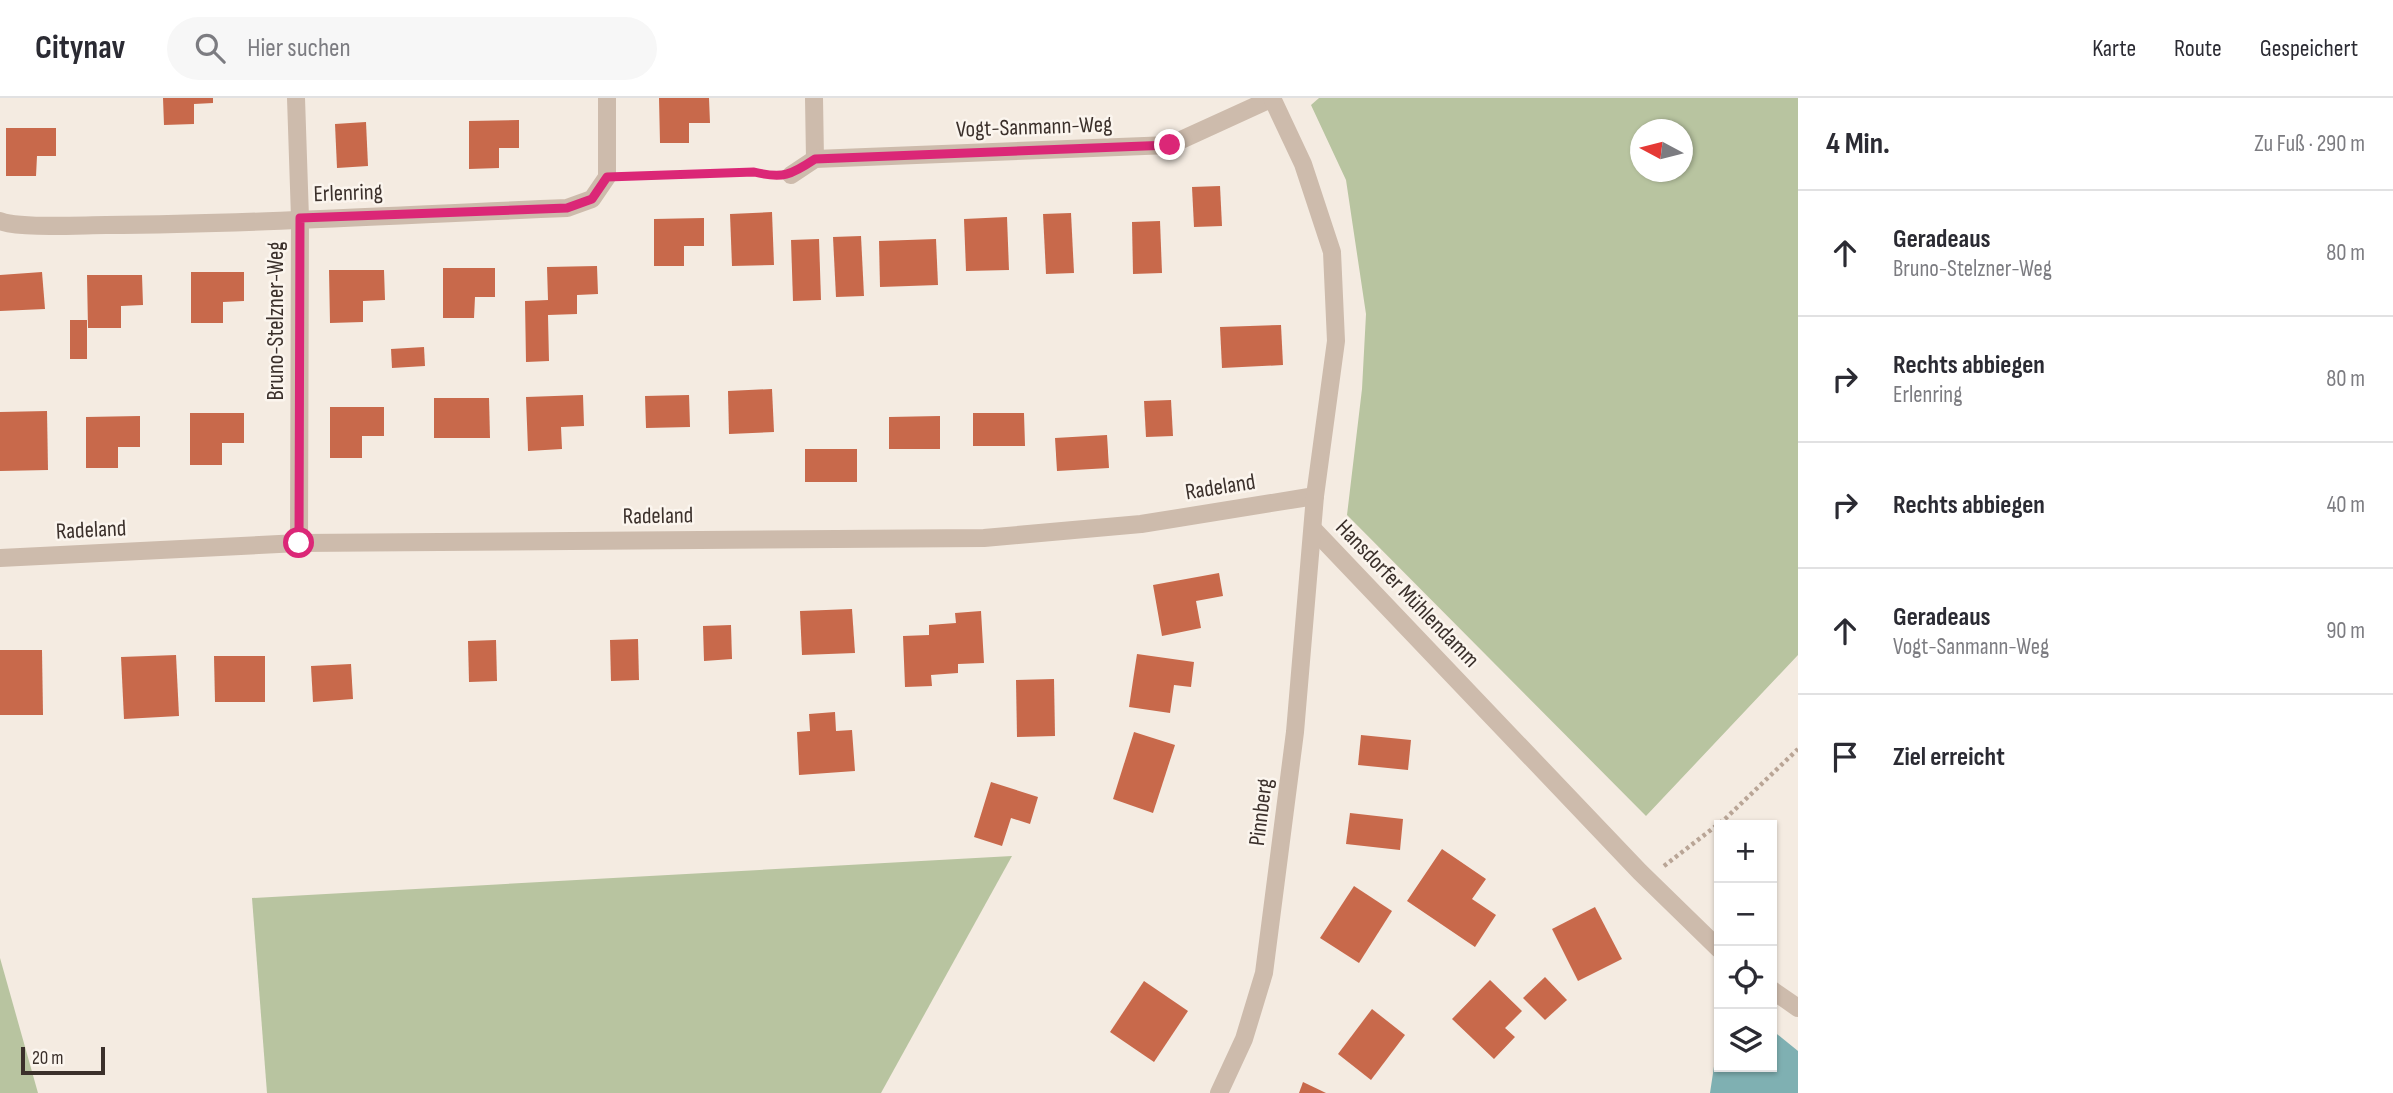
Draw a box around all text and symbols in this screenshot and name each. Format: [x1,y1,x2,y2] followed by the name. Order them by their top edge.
[167,17,657,80] search box
[35,28,125,68] text: Citynav
[191,29,229,67] icon: search
[247,33,351,64] text: Hier suchen
[2092,34,2136,63] text: Karte
[2174,34,2222,63] text: Route
[2260,34,2358,63] text: Gespeichert
[955,110,1113,144] street label: Vogt-Sanmann-Weg
[1630,119,1693,182] north arrow
[1826,126,1890,162] text: 4 Min.
[1154,129,1185,160] route end
[2254,130,2365,158] text: Zu Fuß · 290 m
[313,178,383,208] street label: Erlenring
[1893,224,1991,255] text: Geradeaus
[1826,234,1864,272] icon: ahead
[2326,239,2365,267] text: 80 m
[262,241,290,401] street label: Bruno-Stelzner-Weg
[1893,255,2052,283] text: Bruno-Stelzner-Weg
[1893,350,2045,381] text: Rechts abbiegen
[1826,360,1864,398] icon: right
[2326,365,2365,393] text: 80 m
[1893,381,1962,409] text: Erlenring
[1183,468,1257,506] street label: Radeland
[1826,486,1864,524] icon: right
[1893,490,2045,521] text: Rechts abbiegen
[2327,491,2365,519] text: 40 m
[622,501,694,531] street label: Radeland
[55,514,127,546] street label: Radeland
[1330,514,1485,673] street label: Hansdorfer Mühlendamm
[283,527,314,558] route start
[1893,602,1991,633] text: Geradeaus
[1826,612,1864,650] icon: ahead
[2326,617,2365,645] text: 90 m
[1893,633,2049,661] text: Vogt-Sanmann-Weg
[1826,738,1864,776] icon: arrive
[1893,742,2005,773] text: Ziel erreicht
[1243,777,1279,847] street label: Pinnberg
[1714,820,1777,1072] map controls
[1714,820,1777,883] button: +
[1714,883,1777,946] button: −
[1714,946,1777,1009] button: locate
[1714,1009,1777,1072] button: layers
[21,1044,105,1076] scale bar
[32,1047,64,1070] text: 20 m

